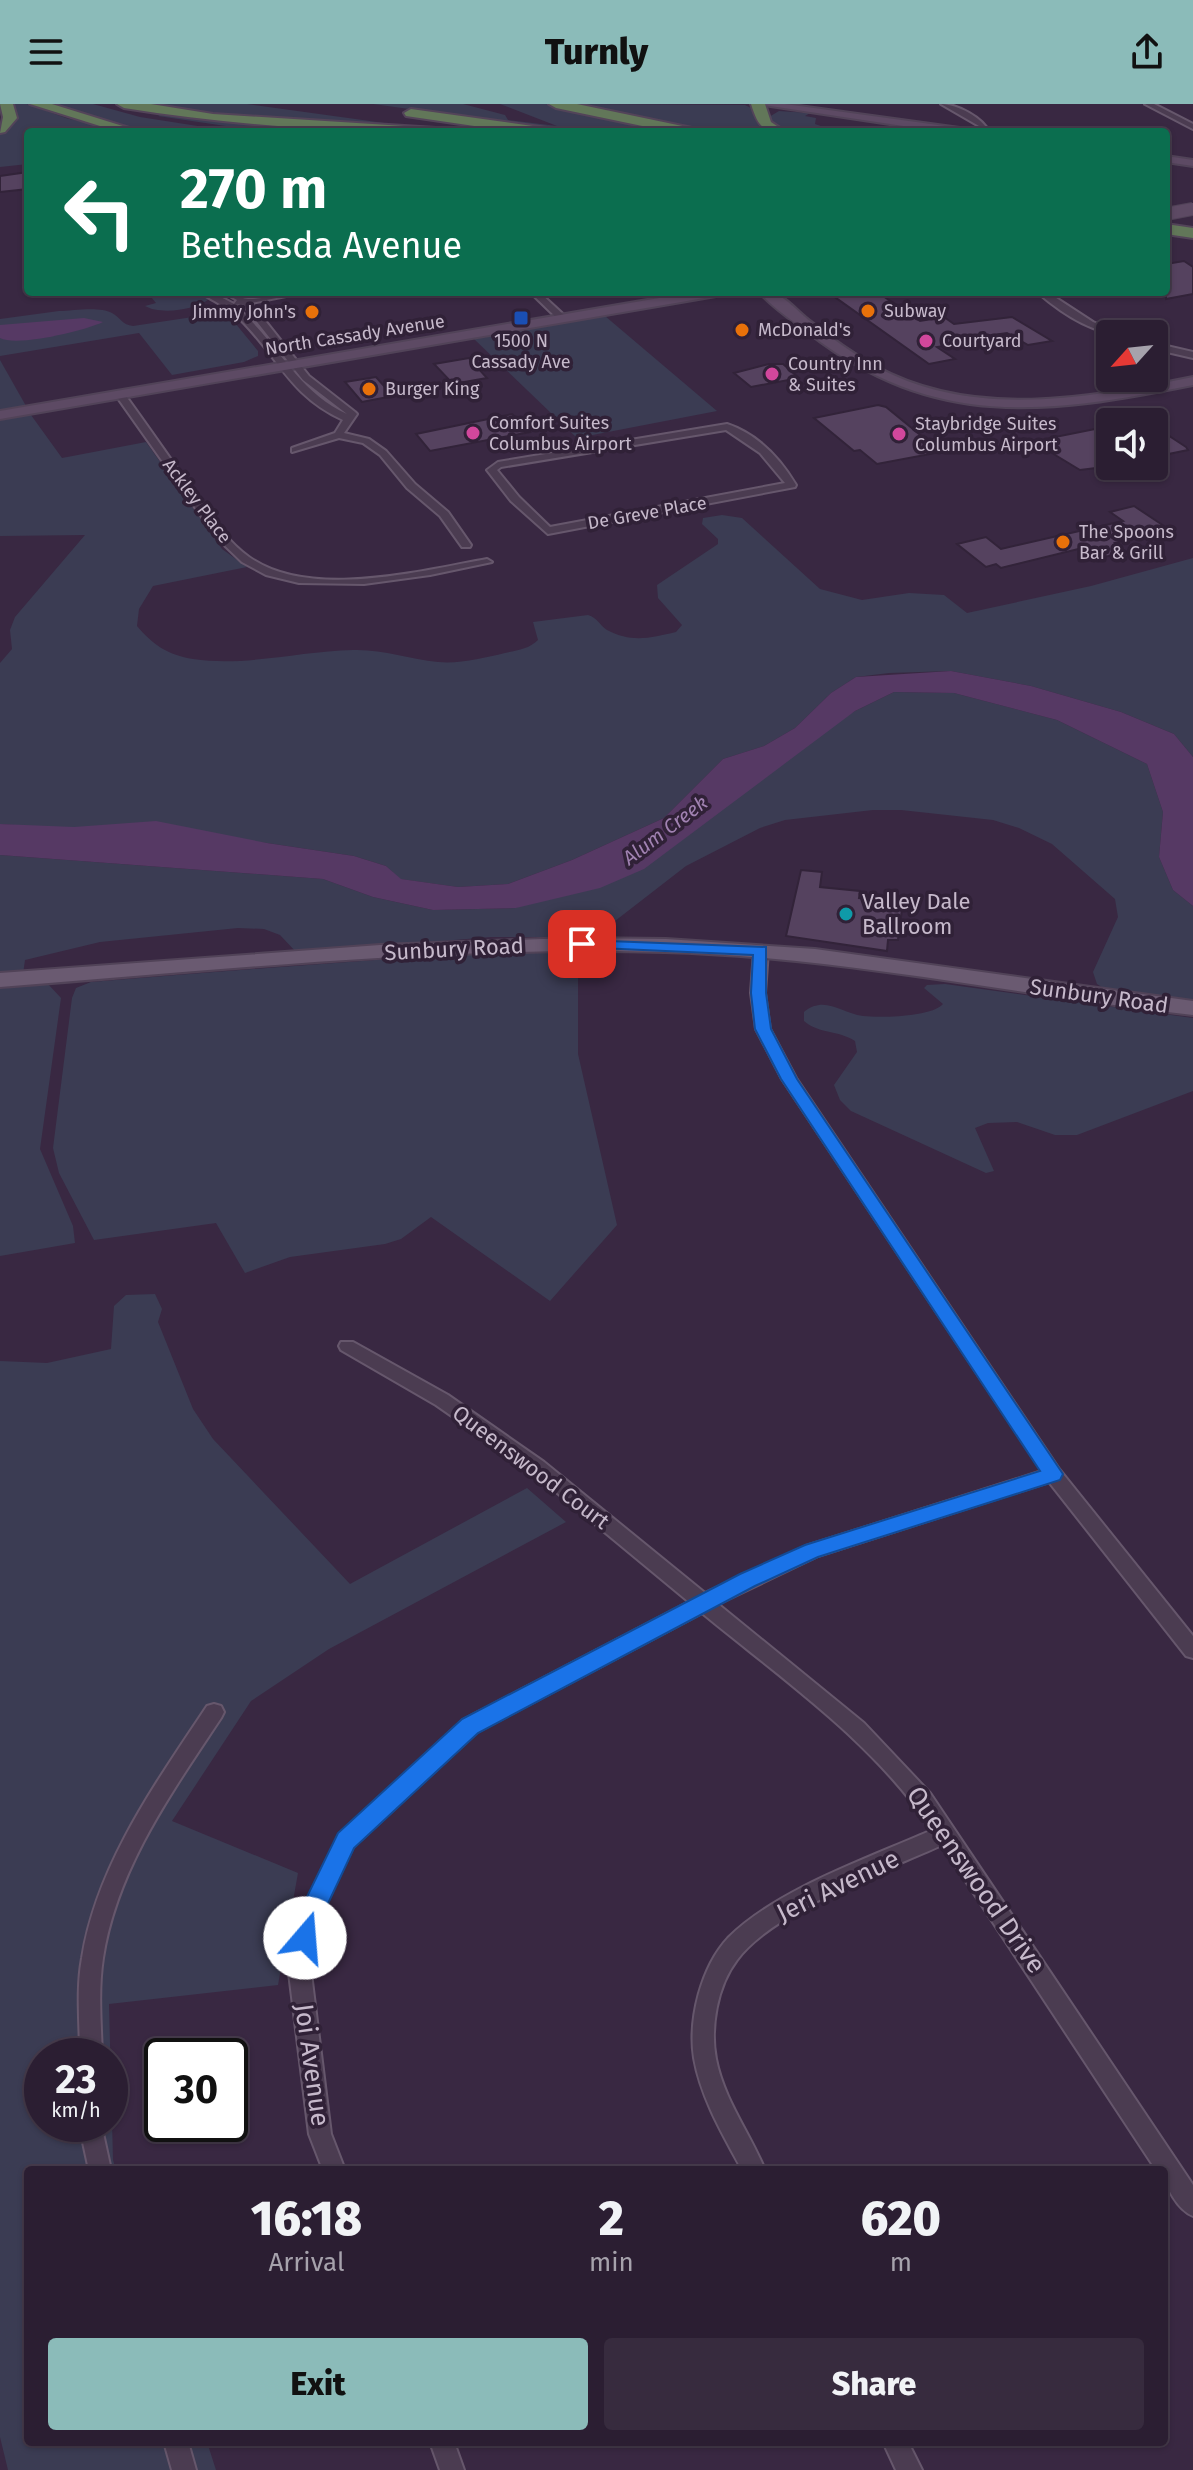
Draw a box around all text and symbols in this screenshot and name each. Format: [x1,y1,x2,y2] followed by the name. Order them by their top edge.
[24,30,68,74] icon: menu
[545,30,648,74] text: Turnly
[1125,30,1169,74] icon: share
[180,156,327,223] text: 270 m
[48,160,152,264] icon: left
[180,224,462,268] text: Bethesda Avenue
[884,300,946,322] place label: Subway
[192,301,296,323] place label: Jimmy John's
[859,302,877,320] marker: Subway
[303,303,321,321] marker: Jimmy John's
[512,309,530,327] marker: 1500 N Cassady Ave
[264,310,446,360] street label: North Cassady Avenue
[758,319,851,341] place label: McDonald's
[1096,320,1168,392] north arrow
[1096,320,1168,480] map controls
[733,321,751,339] marker: McDonald's
[471,330,571,373] place label: 1500 N Cassady Ave
[942,330,1022,352] place label: Courtyard
[917,332,935,350] marker: Courtyard
[788,353,883,396] place label: Country Inn & Suites
[763,365,781,383] marker: Country Inn & Suites
[385,378,480,400] place label: Burger King
[360,380,378,398] marker: Burger King
[1096,408,1168,480] button: sound
[489,412,632,455] place label: Comfort Suites Columbus Airport
[915,413,1058,456] place label: Staybridge Suites Columbus Airport
[464,424,482,442] marker: Comfort Suites Columbus Airport
[890,425,908,443] marker: Staybridge Suites Columbus Airport
[158,454,236,548] street label: Ackley Place
[586,492,708,534] street label: De Greve Place
[1079,521,1174,564] place label: The Spoons Bar & Grill
[1054,533,1072,551] marker: The Spoons Bar & Grill
[617,790,712,870] water label: Alum Creek
[862,888,970,940] place label: Valley Dale Ballroom
[837,905,855,923] marker: Valley Dale Ballroom
[548,910,616,978] pin
[560,922,604,966] icon: arrive
[384,932,524,966] street label: Sunbury Road
[1028,973,1170,1019] street label: Sunbury Road
[447,1399,615,1535] street label: Queenswood Court
[900,1781,1052,1979] street label: Queenswood Drive
[772,1843,904,1929] street label: Jeri Avenue
[263,1896,347,1980] position arrow
[288,2002,336,2128] street label: Joi Avenue
[144,2038,248,2142] speed limit sign: 30
[55,2056,97,2104] text: 23
[51,2098,101,2122] text: km/h
[251,2190,362,2248] text: 16:18
[599,2190,624,2248] text: 2
[861,2190,941,2248] text: 620
[268,2247,345,2278] text: Arrival
[589,2247,634,2278] text: min
[890,2247,912,2278] text: m
[48,2338,588,2430] button: Exit
[604,2338,1144,2430] button: Share

